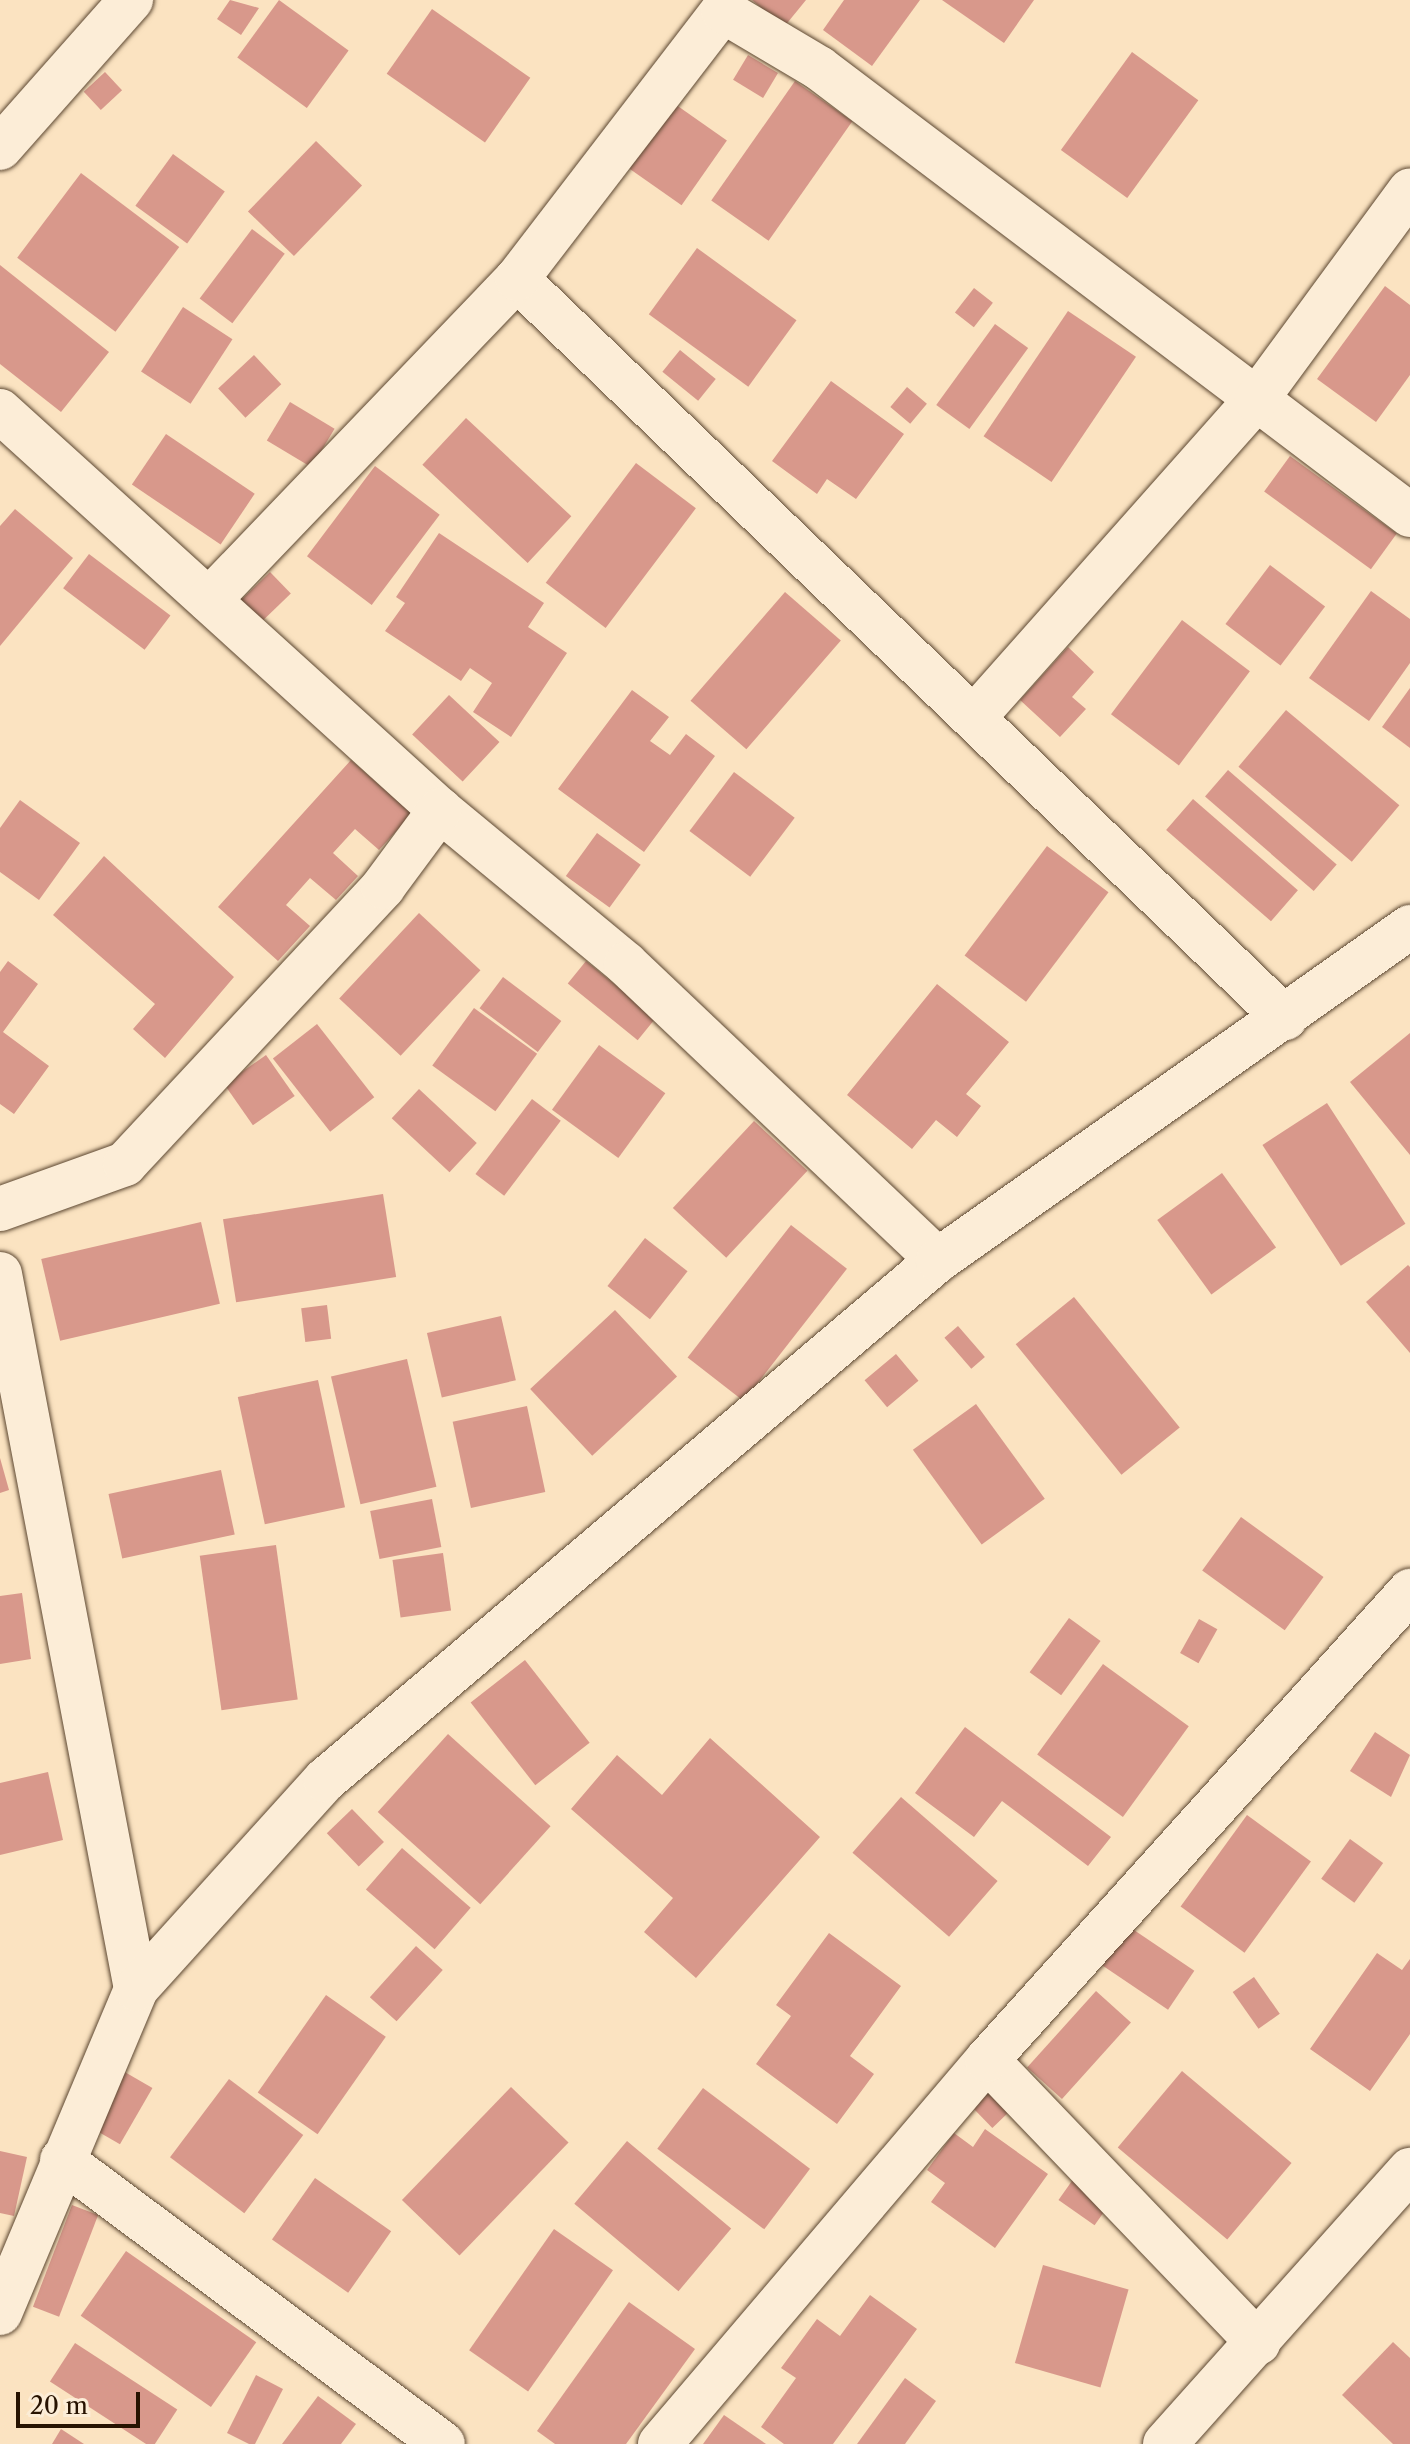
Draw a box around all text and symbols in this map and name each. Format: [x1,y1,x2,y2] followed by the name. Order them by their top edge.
[20,2376,144,2426] scale bar
[30,2391,88,2420] text: 20 m

